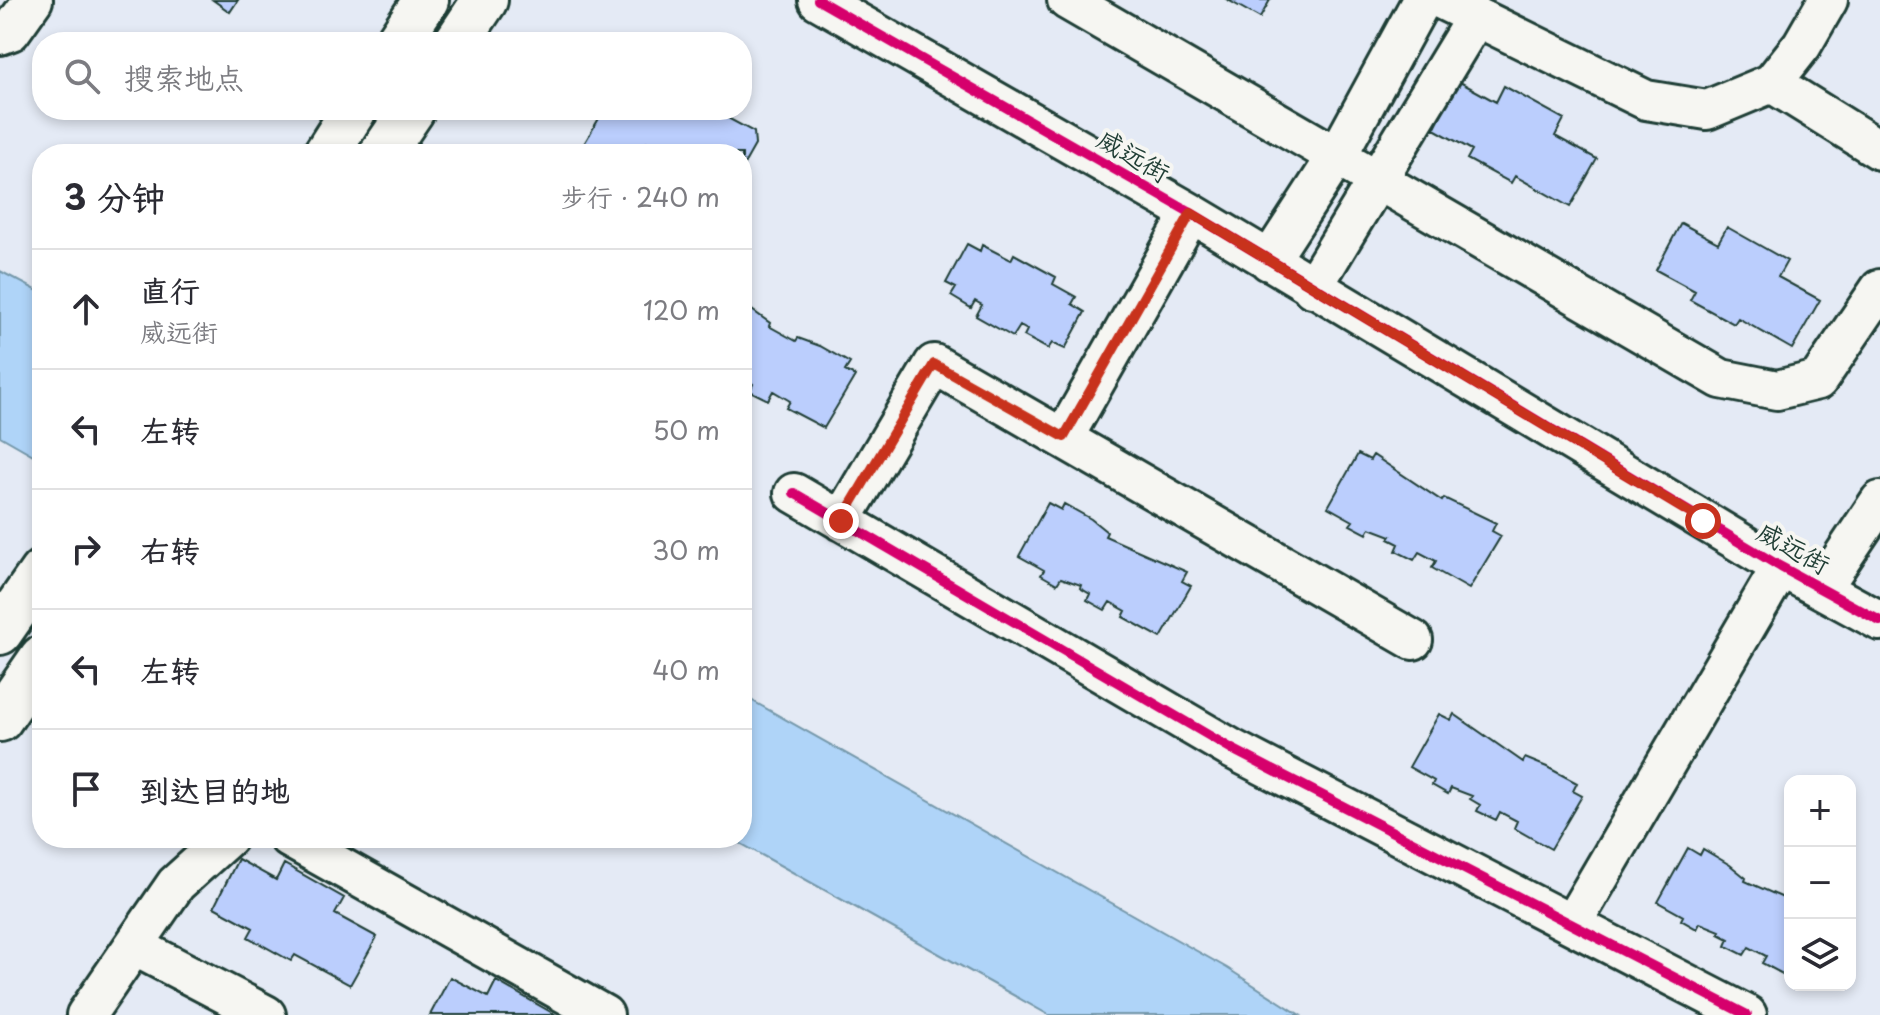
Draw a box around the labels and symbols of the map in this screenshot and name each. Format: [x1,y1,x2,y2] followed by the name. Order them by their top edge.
[1090,119,1178,191] street label: 威远街
[823,503,859,539] route end
[1685,503,1721,539] route start
[1750,511,1838,583] street label: 威远街

